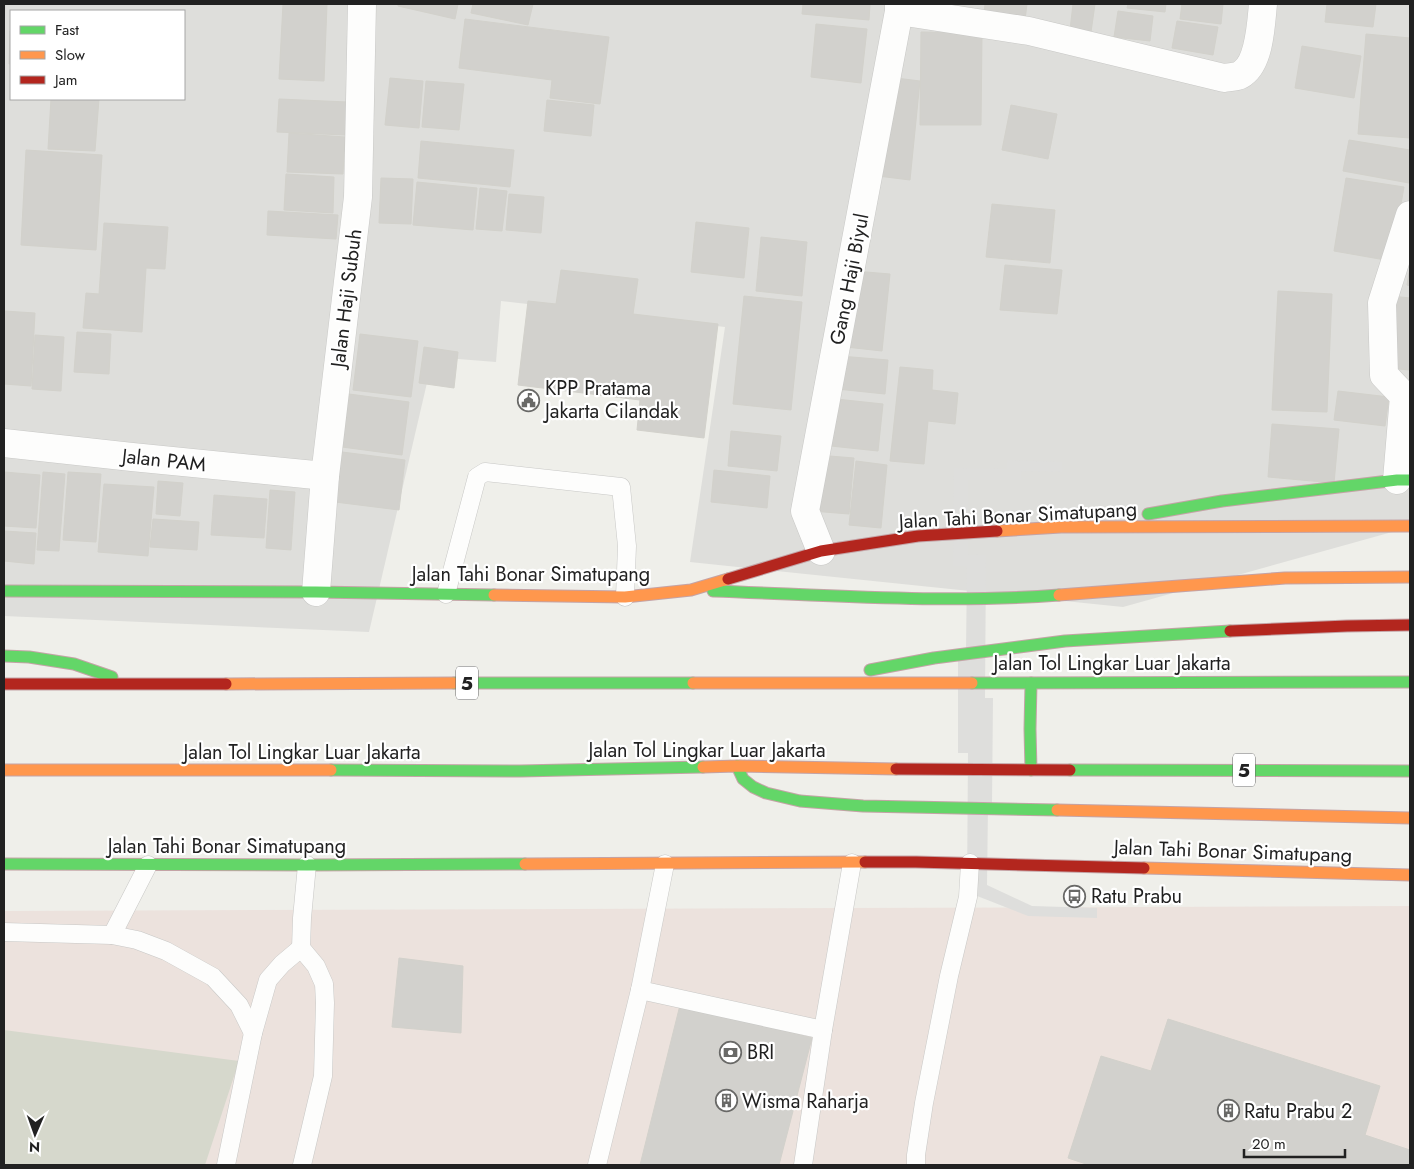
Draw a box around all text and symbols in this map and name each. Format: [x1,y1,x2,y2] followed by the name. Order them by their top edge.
[10,10,185,100] legend
[55,19,79,41] text: Fast
[55,44,86,66] text: Slow
[53,69,78,91] text: Jam
[823,211,876,347] street label: Gang Haji Biyul
[323,227,369,372] street label: Jalan Haji Subuh
[542,374,679,426] place label: KPP Pratama Jakarta Cilandak
[517,388,541,412] public building icon: KPP Pratama Jakarta Cilandak
[118,441,207,479] street label: Jalan PAM
[895,495,1138,536] street label: Jalan Tahi Bonar Simatupang
[409,560,650,589] street label: Jalan Tahi Bonar Simatupang
[990,649,1231,678] street label: Jalan Tol Lingkar Luar Jakarta
[456,666,478,700] road number: 5
[585,736,826,765] street label: Jalan Tol Lingkar Luar Jakarta
[180,738,421,767] street label: Jalan Tol Lingkar Luar Jakarta
[1233,754,1255,786] road number: 5
[105,832,346,861] street label: Jalan Tahi Bonar Simatupang
[1110,833,1353,870] street label: Jalan Tahi Bonar Simatupang
[1091,882,1182,911] place label: Ratu Prabu
[1063,884,1087,908] bus stop icon: Ratu Prabu
[747,1038,774,1067] place label: BRI
[719,1040,743,1064] bank icon: BRI
[742,1087,869,1116] place label: Wisma Raharja
[714,1089,738,1113] building icon: Wisma Raharja
[1244,1097,1352,1126] place label: Ratu Prabu 2
[1216,1099,1240,1123] building icon: Ratu Prabu 2
[10,1109,60,1159] north arrow
[1244,1126,1345,1158] scale bar
[1252,1133,1286,1155] text: 20 m
[29,1137,40,1157] text: N

